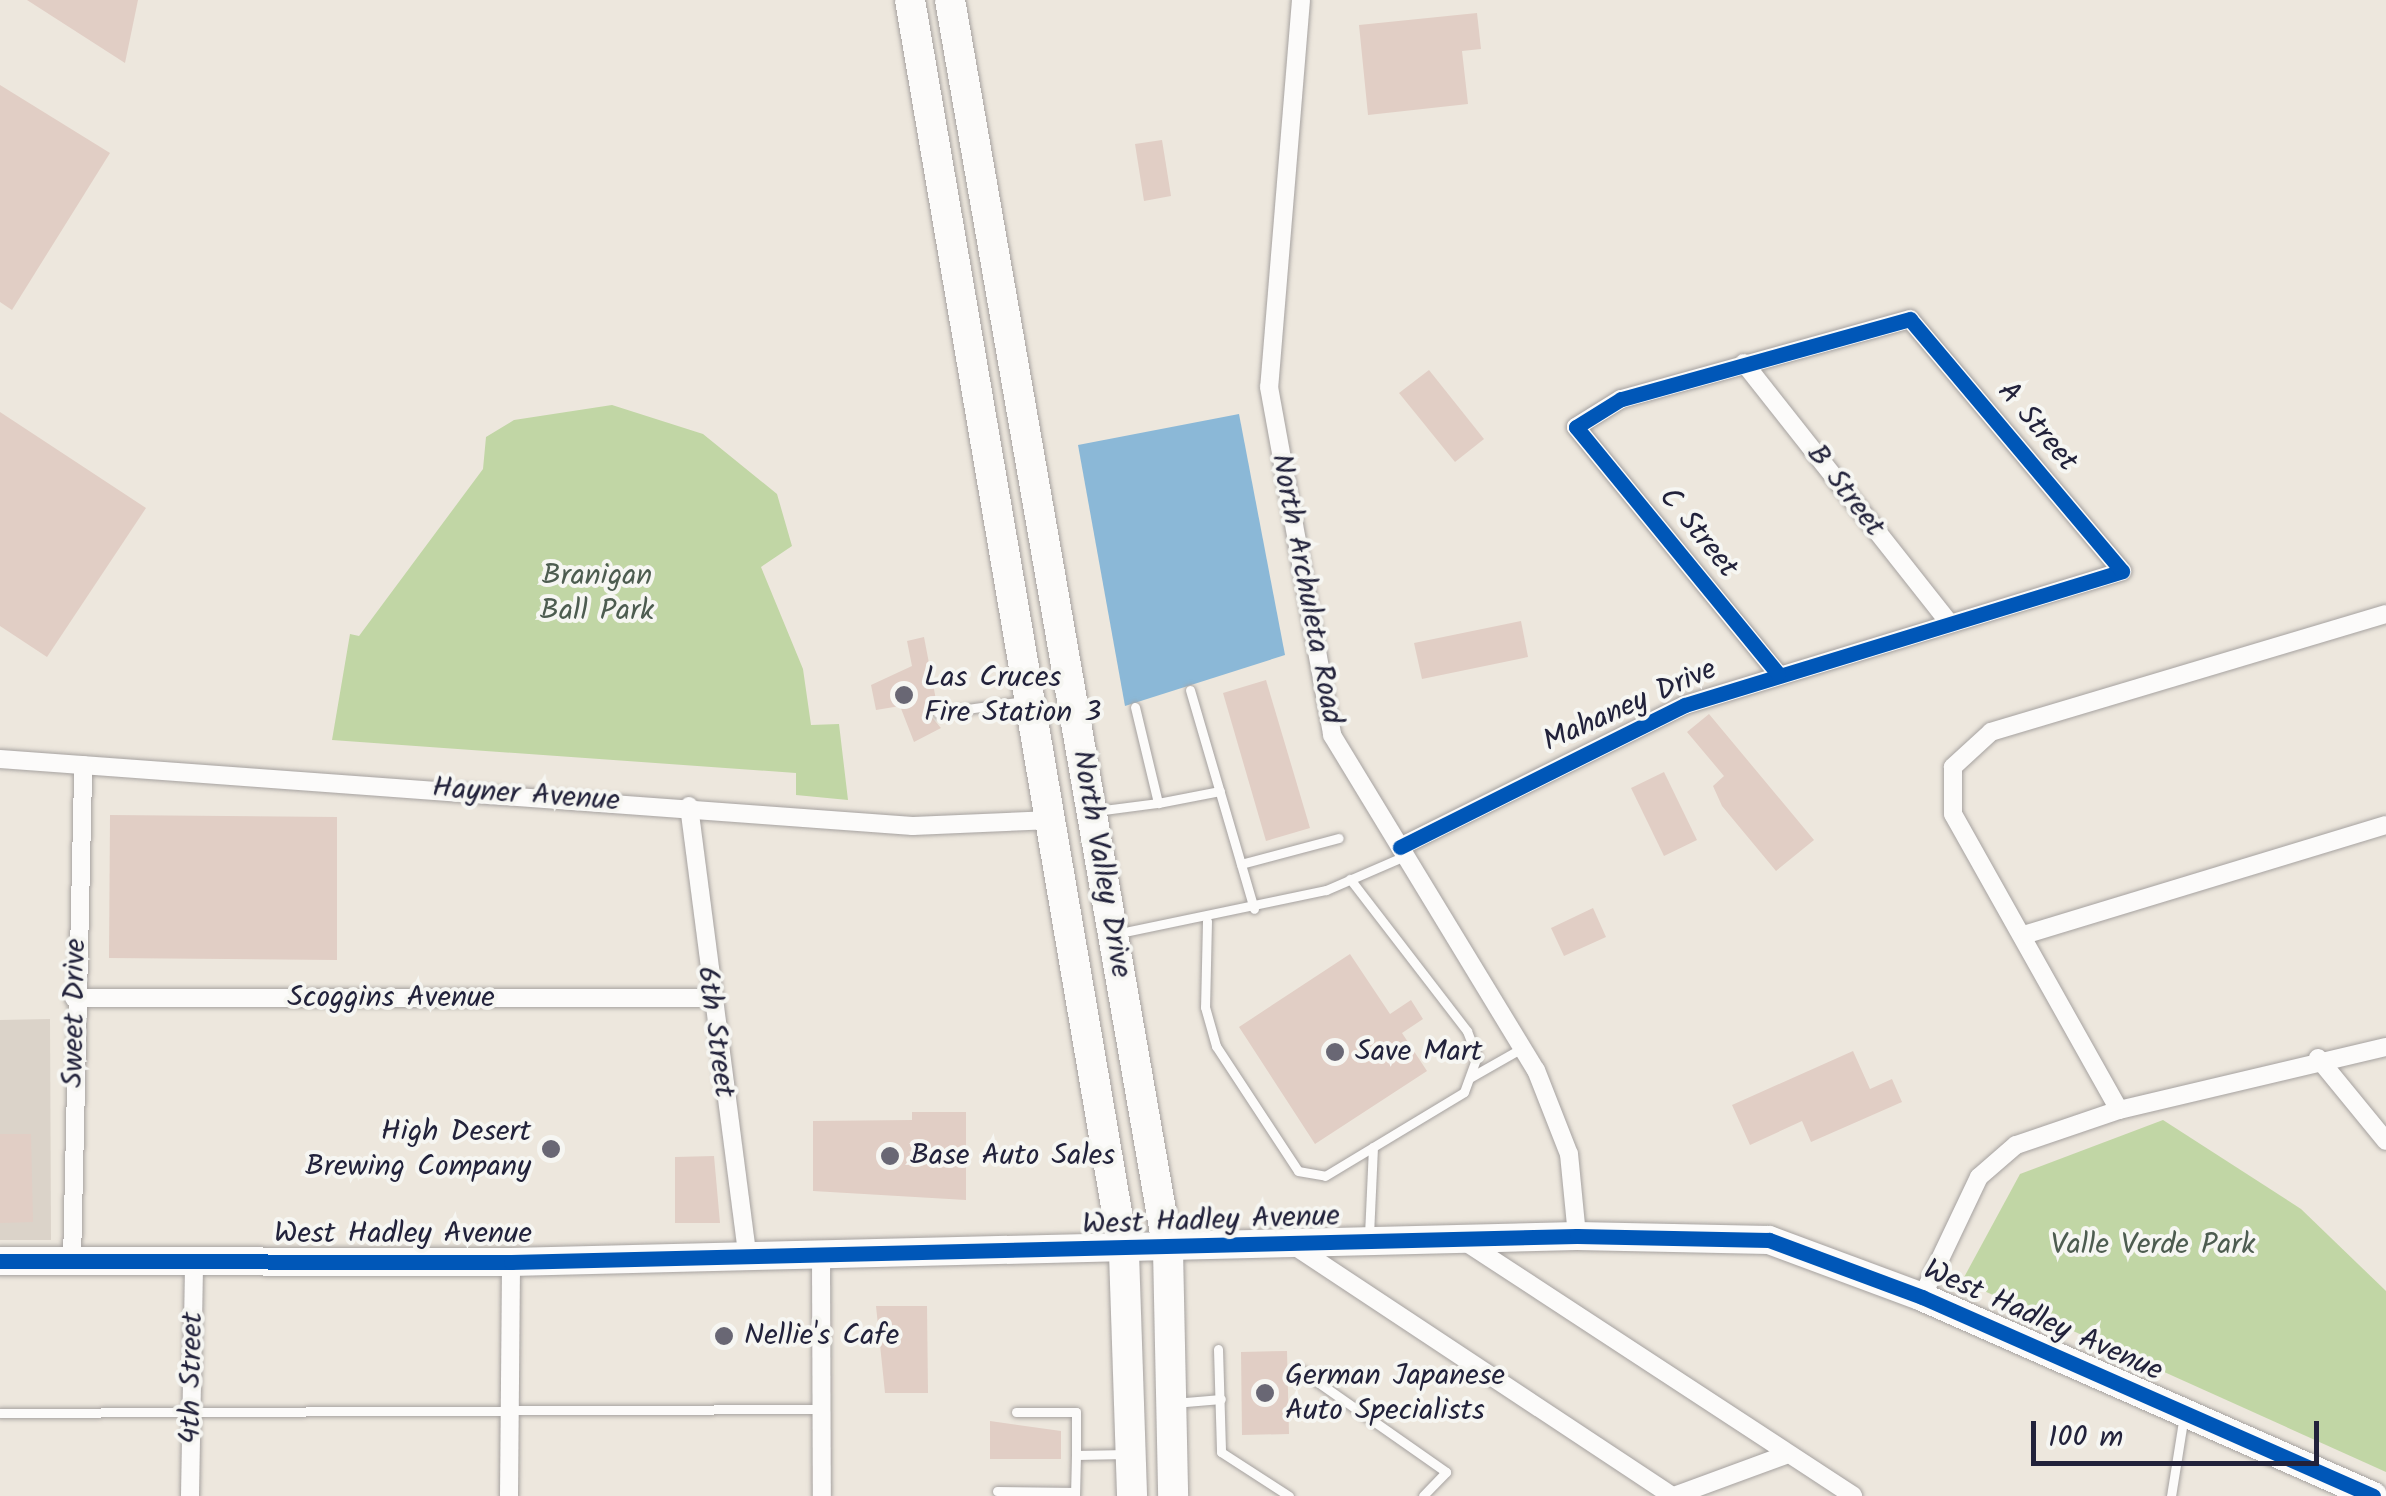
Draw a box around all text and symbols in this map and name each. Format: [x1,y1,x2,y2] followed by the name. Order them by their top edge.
[1989,375,2085,479] street label: A Street
[1798,438,1892,544] street label: B Street
[1262,451,1350,727] street label: North Archuleta Road
[1651,480,1745,586] street label: C Street
[540,558,654,628] park label: Branigan Ball Park
[1538,652,1722,760] street label: Mahaney Drive
[924,660,1101,730] place label: Las Cruces Fire Station 3
[893,684,915,706] marker: Las Cruces Fire Station 3
[1063,747,1139,981] street label: North Valley Drive
[431,770,621,820] street label: Hayner Avenue
[56,938,94,1088] street label: Sweet Drive
[688,964,742,1100] street label: 6th Street
[287,980,495,1016] street label: Scoggins Avenue
[1355,1034,1482,1070] place label: Save Mart
[1324,1041,1346,1063] marker: Save Mart
[305,1114,531,1184] place label: High Desert Brewing Company
[540,1138,562,1160] marker: High Desert Brewing Company
[910,1138,1115,1174] place label: Base Auto Sales
[879,1145,901,1167] marker: Base Auto Sales
[1082,1199,1340,1243] street label: West Hadley Avenue
[274,1216,532,1252] street label: West Hadley Avenue
[2051,1227,2255,1263] park label: Valle Verde Park
[1918,1252,2168,1390] street label: West Hadley Avenue
[173,1312,211,1444] street label: 4th Street
[744,1318,899,1354] place label: Nellie's Cafe
[713,1325,735,1347] marker: Nellie's Cafe
[1285,1358,1505,1428] place label: German Japanese Auto Specialists
[1254,1382,1276,1404] marker: German Japanese Auto Specialists
[2036,1401,2324,1463] scale bar
[2048,1414,2123,1462] text: 100 m

